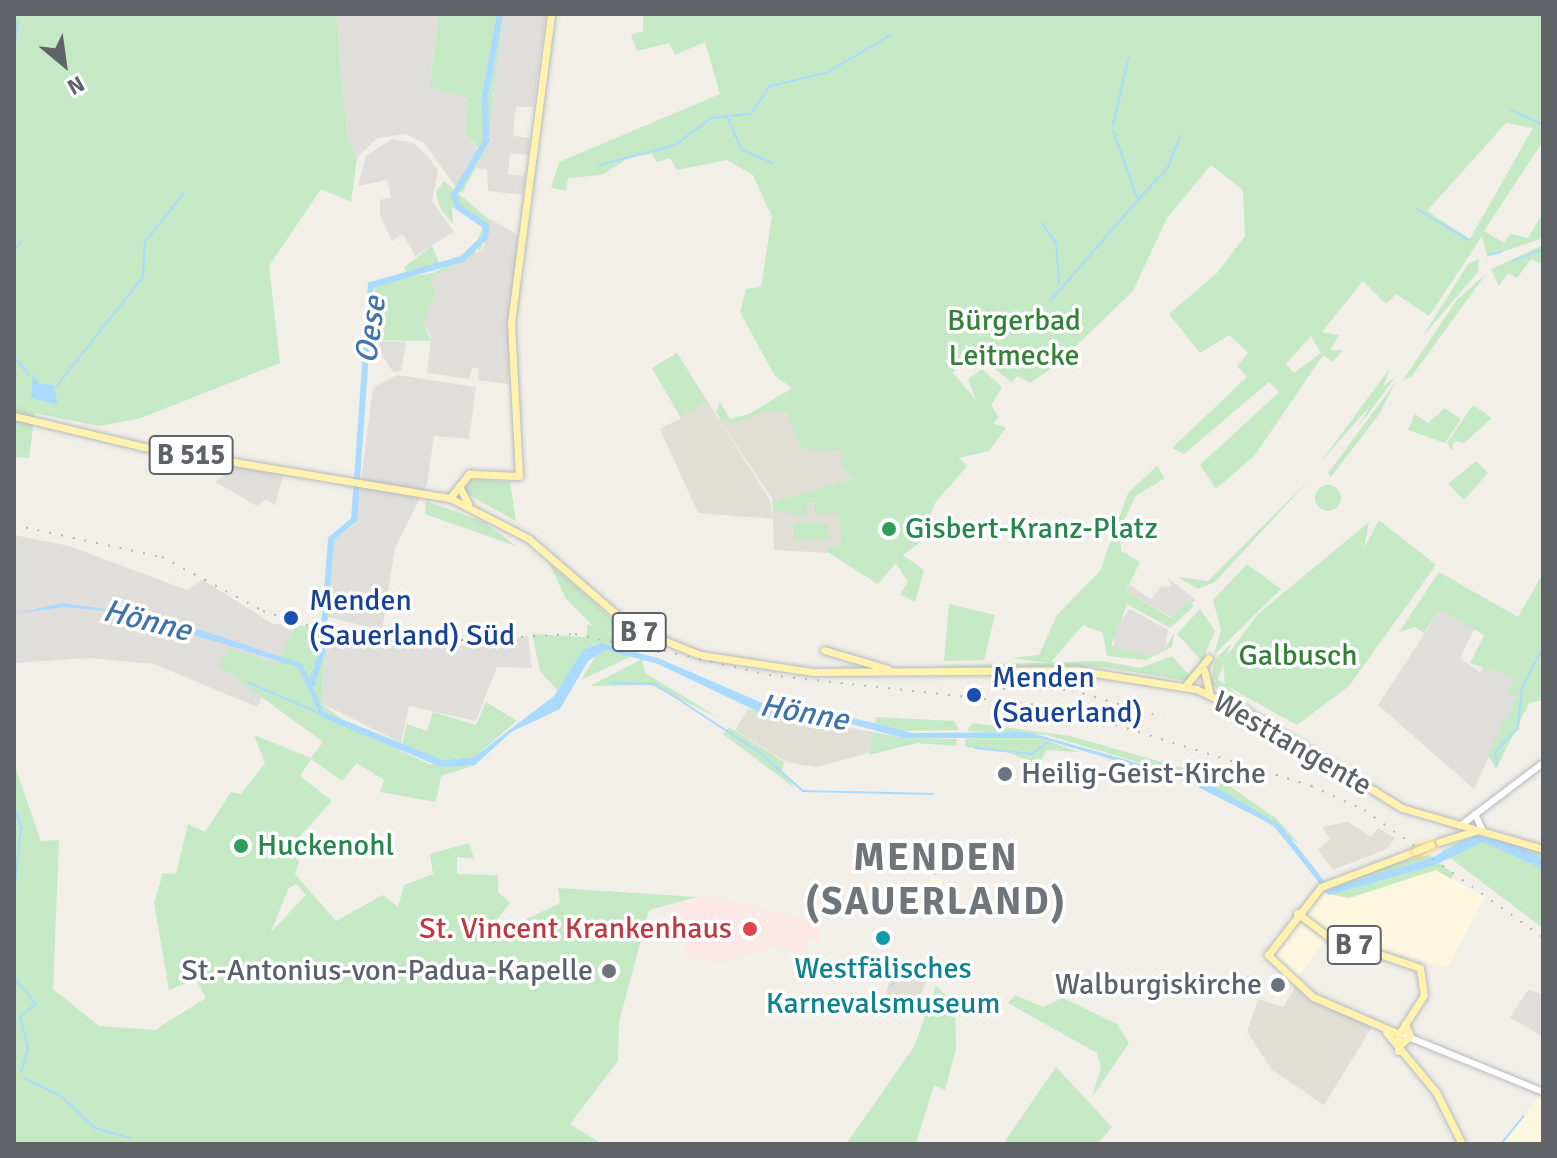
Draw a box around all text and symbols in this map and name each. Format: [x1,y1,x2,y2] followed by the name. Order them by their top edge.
[24,24,104,104] north arrow
[63,70,89,101] text: N
[347,294,395,366] water label: Oese
[947,303,1081,374] park label: Bürgerbad Leitmecke
[147,431,235,479] road number: B 515
[905,511,1158,547] place label: Gisbert-Kranz-Platz
[880,520,898,538] marker: Gisbert-Kranz-Platz
[309,583,515,654] place label: Menden (Sauerland) Süd
[99,592,195,650] water label: Hönne
[280,607,302,629] marker: Menden (Sauerland) Süd
[611,608,667,656] road number: B 7
[1238,638,1358,674] park label: Galbusch
[992,660,1142,730] place label: Menden (Sauerland)
[963,684,985,706] marker: Menden (Sauerland)
[1206,684,1378,804] street label: Westtangente
[757,686,851,740] water label: Hönne
[1021,756,1266,792] place label: Heilig-Geist-Kirche
[996,765,1014,783] marker: Heilig-Geist-Kirche
[257,828,394,864] place label: Huckenohl
[805,835,1067,924] district label: MENDEN (SAUERLAND)
[232,837,250,855] marker: Huckenohl
[419,911,732,947] place label: St. Vincent Krankenhaus
[739,918,761,940] marker: St. Vincent Krankenhaus
[1326,921,1382,969] road number: B 7
[874,929,892,947] marker: Westfälisches Karnevalsmuseum
[766,951,1000,1022] place label: Westfälisches Karnevalsmuseum
[181,953,593,989] place label: St.-Antonius-von-Padua-Kapelle
[600,962,618,980] marker: St.-Antonius-von-Padua-Kapelle
[1055,967,1262,1003] place label: Walburgiskirche
[1269,976,1287,994] marker: Walburgiskirche

